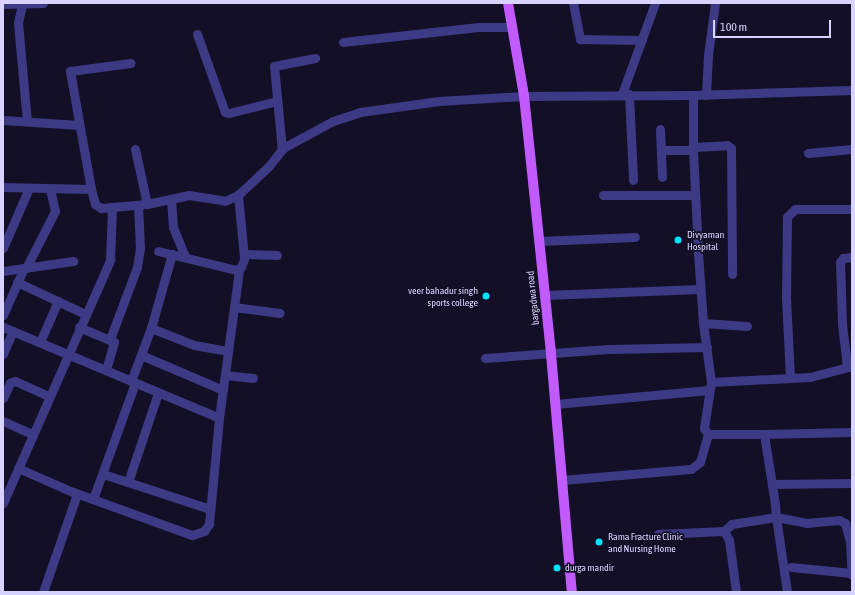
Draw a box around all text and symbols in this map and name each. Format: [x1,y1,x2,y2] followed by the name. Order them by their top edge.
[715,12,833,38] scale bar
[720,20,747,34] text: 100 m
[687,228,724,252] place label: Divyaman Hospital
[672,234,684,246] marker: Divyaman Hospital
[524,270,542,326] street label: bargadwa road
[408,284,478,308] place label: veer bahadur singh sports college
[481,291,491,301] marker: veer bahadur singh sports college
[608,530,683,554] place label: Rama Fracture Clinic and Nursing Home
[593,536,605,548] marker: Rama Fracture Clinic and Nursing Home
[565,562,614,574] place label: durga mandir
[552,563,562,573] marker: durga mandir

